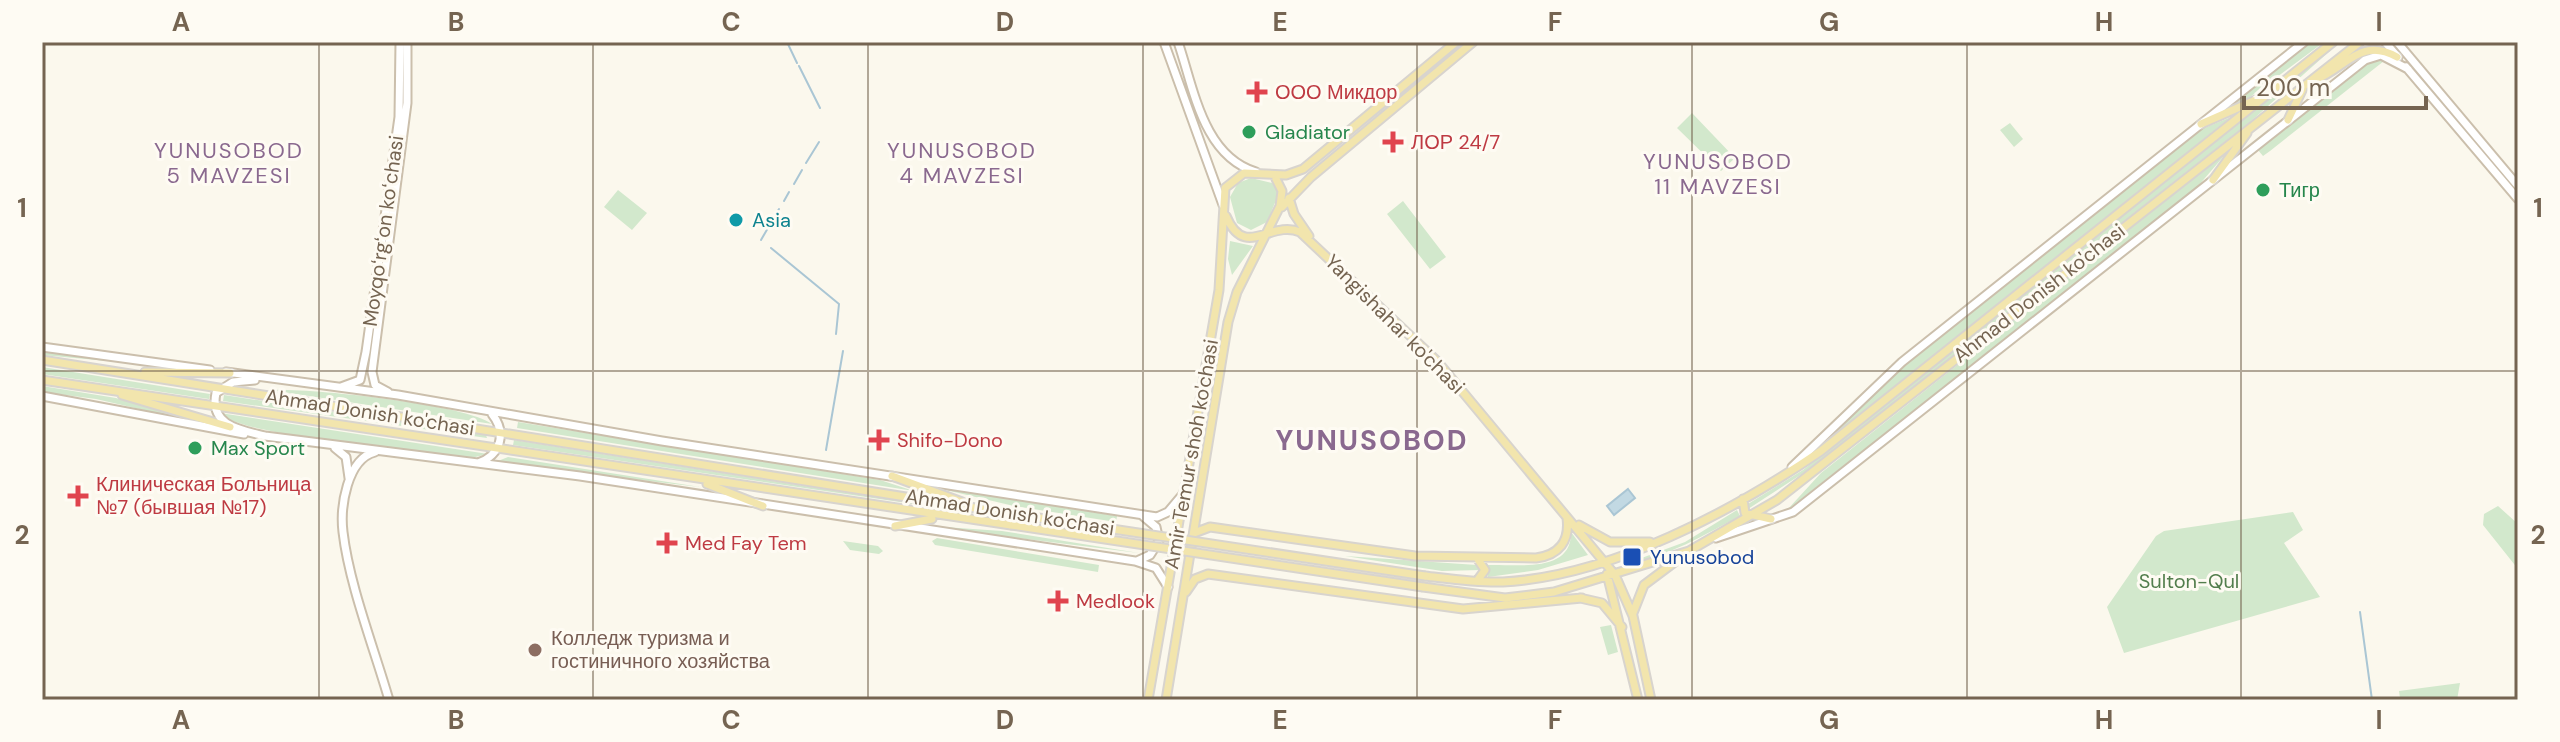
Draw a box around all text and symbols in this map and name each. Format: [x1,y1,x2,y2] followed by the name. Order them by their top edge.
[172,5,190,39] text: A
[448,5,464,39] text: B
[721,5,741,39] text: C
[996,5,1014,39] text: D
[1272,5,1288,39] text: E
[1548,5,1562,39] text: F
[1819,5,1839,39] text: G
[2095,5,2113,39] text: H
[2375,5,2383,39] text: I
[2244,60,2426,110] scale bar
[2256,72,2330,103] text: 200 m
[1275,79,1398,105] place label: ООО Микдор
[1246,81,1268,103] marker: ООО Микдор
[1265,119,1350,145] place label: Gladiator
[1240,123,1258,141] marker: Gladiator
[1411,129,1500,155] place label: ЛОР 24/7
[1382,131,1404,153] marker: ЛОР 24/7
[357,134,409,328] street label: Moyqoʻrgʻon koʻchasi
[154,136,304,190] district label: YUNUSOBOD 5 MAVZESI
[887,136,1037,190] district label: YUNUSOBOD 4 MAVZESI
[1643,147,1793,201] district label: YUNUSOBOD 11 MAVZESI
[2279,177,2320,203] place label: Тигр
[2254,181,2272,199] marker: Тигр
[17,191,27,225] text: 1
[2533,191,2543,225] text: 1
[752,207,791,233] place label: Asia
[727,211,745,229] marker: Asia
[1948,218,2130,368] street label: Ahmad Donish ko'chasi
[1320,249,1470,399] street label: Yangishahar ko'chasi
[1158,337,1224,571] street label: Amir Temur shoh ko'chasi
[264,383,476,441] street label: Ahmad Donish ko'chasi
[1275,422,1469,459] district label: YUNUSOBOD
[897,427,1003,453] place label: Shifo-Dono
[868,429,890,451] marker: Shifo-Dono
[211,435,305,461] place label: Max Sport
[186,439,204,457] marker: Max Sport
[96,471,312,520] place label: Клиническая Больница №7 (бывшая №17)
[904,483,1116,541] street label: Ahmad Donish ko'chasi
[67,485,89,507] marker: Клиническая Больница №7 (бывшая №17)
[14,518,30,552] text: 2
[2530,518,2546,552] text: 2
[685,530,807,556] place label: Med Fay Tem
[656,532,678,554] marker: Med Fay Tem
[1650,544,1754,570] place label: Yunusobod
[1621,546,1643,568] marker: Yunusobod
[2139,568,2239,594] park label: Sulton-Qul
[1076,588,1155,614] place label: Medlook
[1047,590,1069,612] marker: Medlook
[551,625,771,674] place label: Колледж туризма и гостиничного хозяйства
[526,641,544,659] marker: Колледж туризма и гостиничного хозяйства
[172,703,190,737] text: A
[448,703,464,737] text: B
[721,703,741,737] text: C
[996,703,1014,737] text: D
[1272,703,1288,737] text: E
[1548,703,1562,737] text: F
[1819,703,1839,737] text: G
[2095,703,2113,737] text: H
[2375,703,2383,737] text: I

